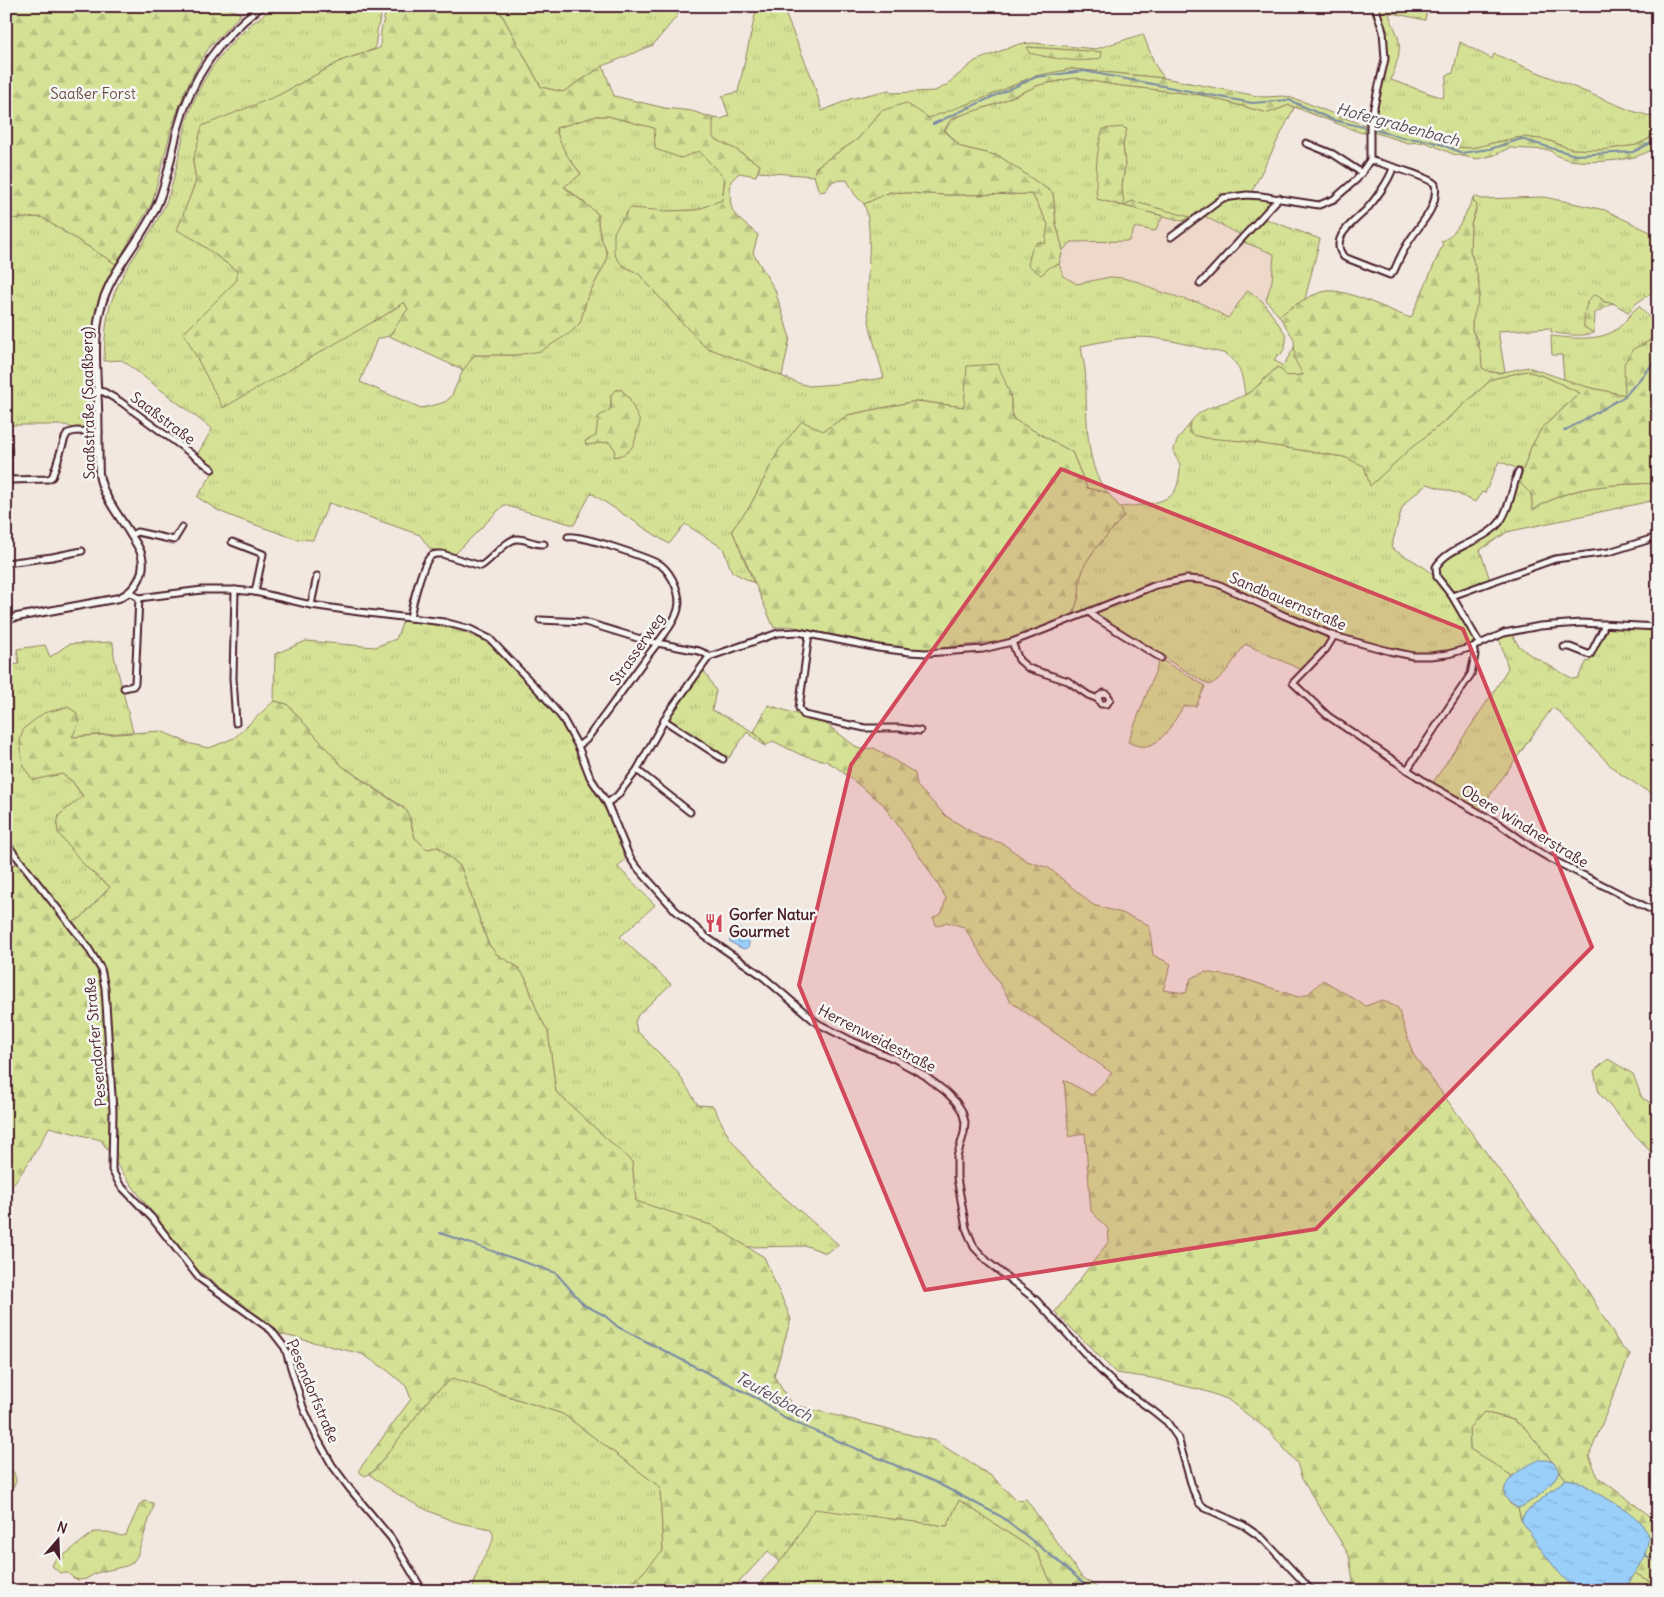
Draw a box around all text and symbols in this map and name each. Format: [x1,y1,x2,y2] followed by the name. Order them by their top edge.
[50,84,136,103] park label: Saaßer Forst
[1334,98,1462,150] water label: Hofergrabenbach
[77,326,99,480] street label: Saaßstraße (Saaßberg)
[127,387,199,449] street label: Saaßstraße
[1227,568,1349,634] street label: Sandbauernstraße
[605,609,669,689] street label: Strasserweg
[1458,780,1592,872] street label: Obere Windnerstraße
[729,905,816,941] place label: Gorfer Natur Gourmet
[703,912,725,934] restaurant icon: Gorfer Natur Gourmet
[80,977,110,1107] street label: Pesendorfer Straße
[815,1000,939,1076] street label: Herrenweidestraße
[283,1336,343,1446] street label: Pesendorfstraße
[732,1367,817,1426] water label: Teufelsbach
[32,1514,82,1564] north arrow
[55,1518,70,1538] text: N

